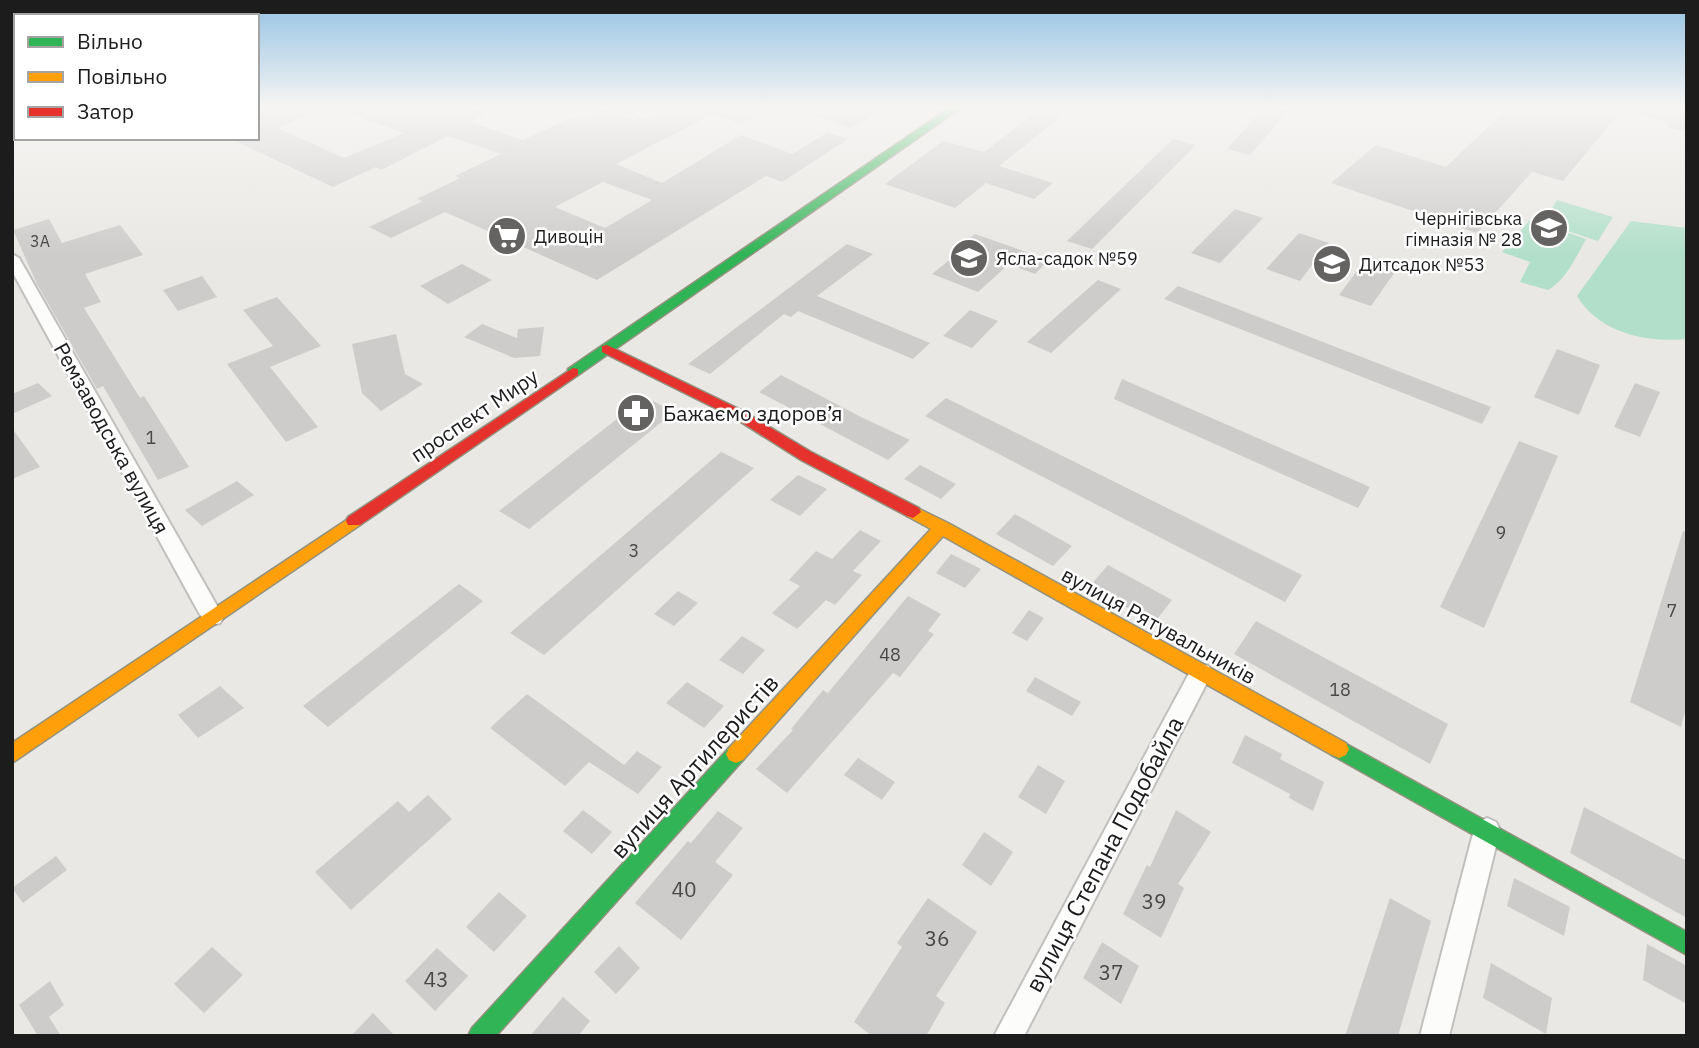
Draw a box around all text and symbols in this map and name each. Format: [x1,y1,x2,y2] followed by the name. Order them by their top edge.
[14,14,259,140] legend
[77,27,143,55] text: Вільно
[77,62,167,90] text: Повільно
[77,97,134,125] text: Затор
[1405,207,1522,251] place label: Чернігівська гімназія № 28
[1528,207,1570,249] school or university icon: Чернігівська гімназія № 28
[486,215,528,257] supermarket icon: Дивоцін
[534,225,604,248] place label: Дивоцін
[30,231,50,251] house number: 3А
[948,237,990,279] school or university icon: Ясла-садок №59
[1311,243,1353,285] school or university icon: Дитсадок №53
[996,247,1138,270] place label: Ясла-садок №59
[1359,253,1485,276] place label: Дитсадок №53
[48,337,176,539] street label: Ремзаводська вулиця
[405,362,544,468] street label: проспект Миру
[615,392,657,434] pharmacy icon: Бажаємо здоров’я
[663,399,843,427] place label: Бажаємо здоров’я
[146,426,156,449] house number: 1
[1496,521,1506,544] house number: 9
[629,539,639,562] house number: 3
[1057,560,1261,690] street label: вулиця Рятувальників
[1667,599,1677,622] house number: 7
[879,643,901,666] house number: 48
[603,667,785,865] street label: вулиця Артилеристів
[1329,678,1351,701] house number: 18
[1017,710,1191,998] street label: вулиця Степана Подобайла
[671,875,697,903] house number: 40
[1141,887,1167,915] house number: 39
[924,924,950,952] house number: 36
[1098,958,1124,986] house number: 37
[423,965,449,993] house number: 43

